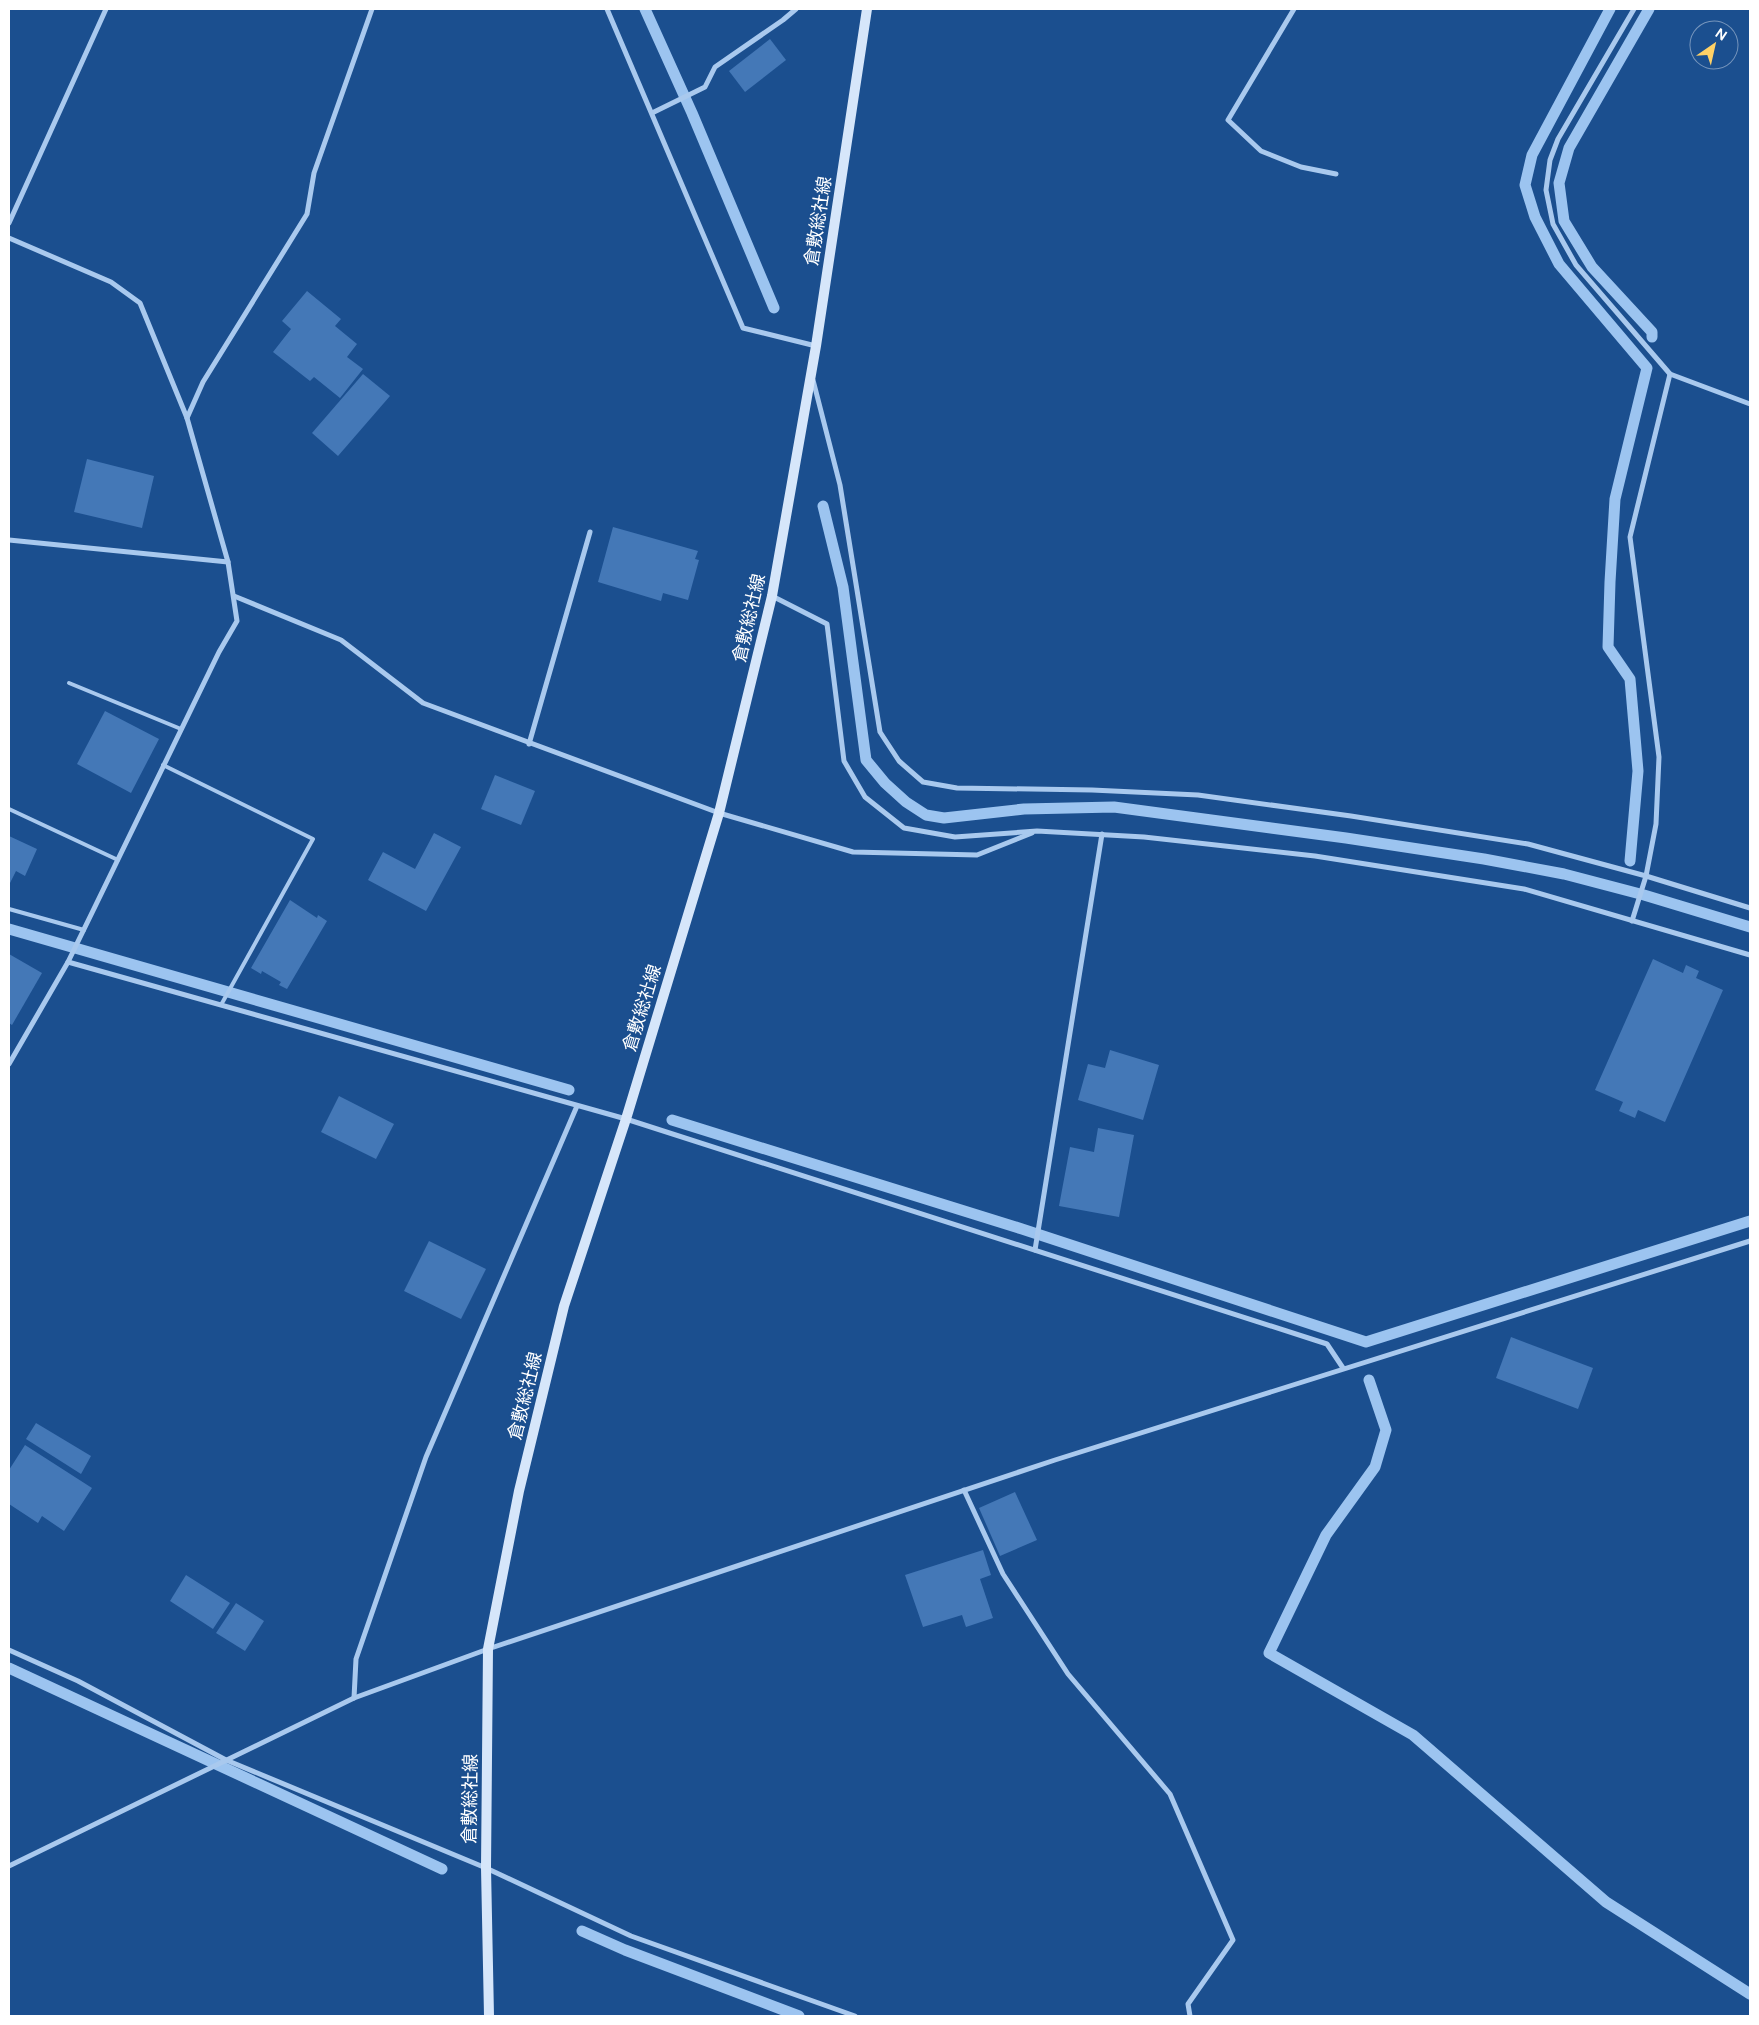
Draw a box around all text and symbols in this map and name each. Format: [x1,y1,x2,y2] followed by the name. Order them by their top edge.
[1689,20,1739,70] north arrow
[1712,24,1731,45] text: N
[799,175,837,267] street label: 倉敷総社線
[727,571,771,665] street label: 倉敷総社線
[617,961,667,1055] street label: 倉敷総社線
[502,1349,548,1443] street label: 倉敷総社線
[457,1754,483,1844] street label: 倉敷総社線

